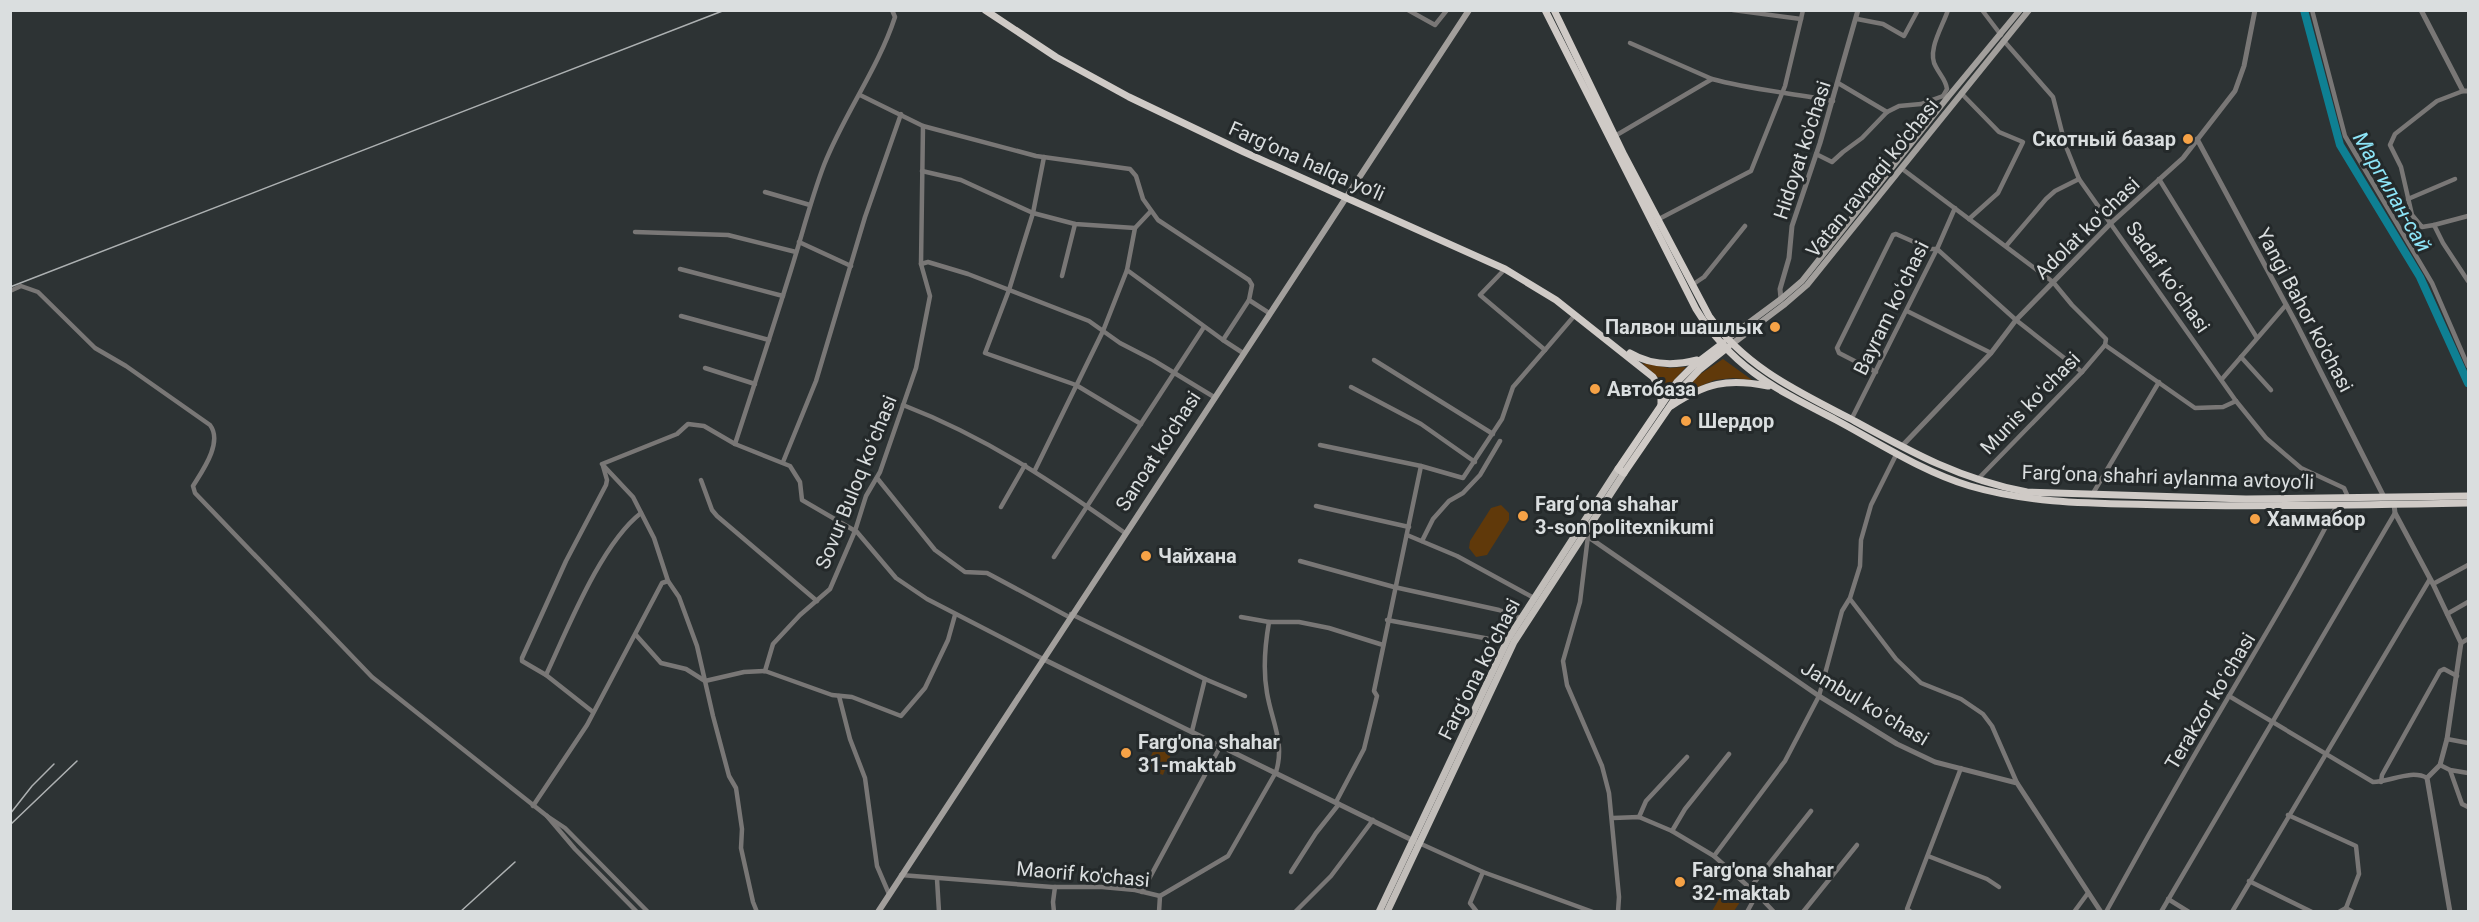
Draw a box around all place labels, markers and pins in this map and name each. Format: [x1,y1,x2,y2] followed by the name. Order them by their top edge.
[2032,127,2176,151] place label: Скотный базар
[2181,132,2195,146] marker: Скотный базар
[1605,315,1764,339] place label: Палвон шашлык
[1768,320,1782,334] marker: Палвон шашлык
[1607,377,1696,401] place label: Автобаза
[1588,382,1602,396] marker: Автобаза
[1698,409,1774,433] place label: Шердор
[1679,414,1693,428] marker: Шердор
[1535,492,1714,539] place label: Farg‘ona shahar 3-son politexnikumi
[2267,507,2365,531] place label: Хаммабор
[1516,509,1530,523] marker: Farg‘ona shahar 3-son politexnikumi
[2248,512,2262,526] marker: Хаммабор
[1158,544,1237,568] place label: Чайхана
[1139,549,1153,563] marker: Чайхана
[1138,730,1281,777] place label: Farg'ona shahar 31-maktab
[1119,746,1133,760] marker: Farg'ona shahar 31-maktab
[1692,858,1835,905] place label: Farg'ona shahar 32-maktab
[1673,875,1687,889] marker: Farg'ona shahar 32-maktab

